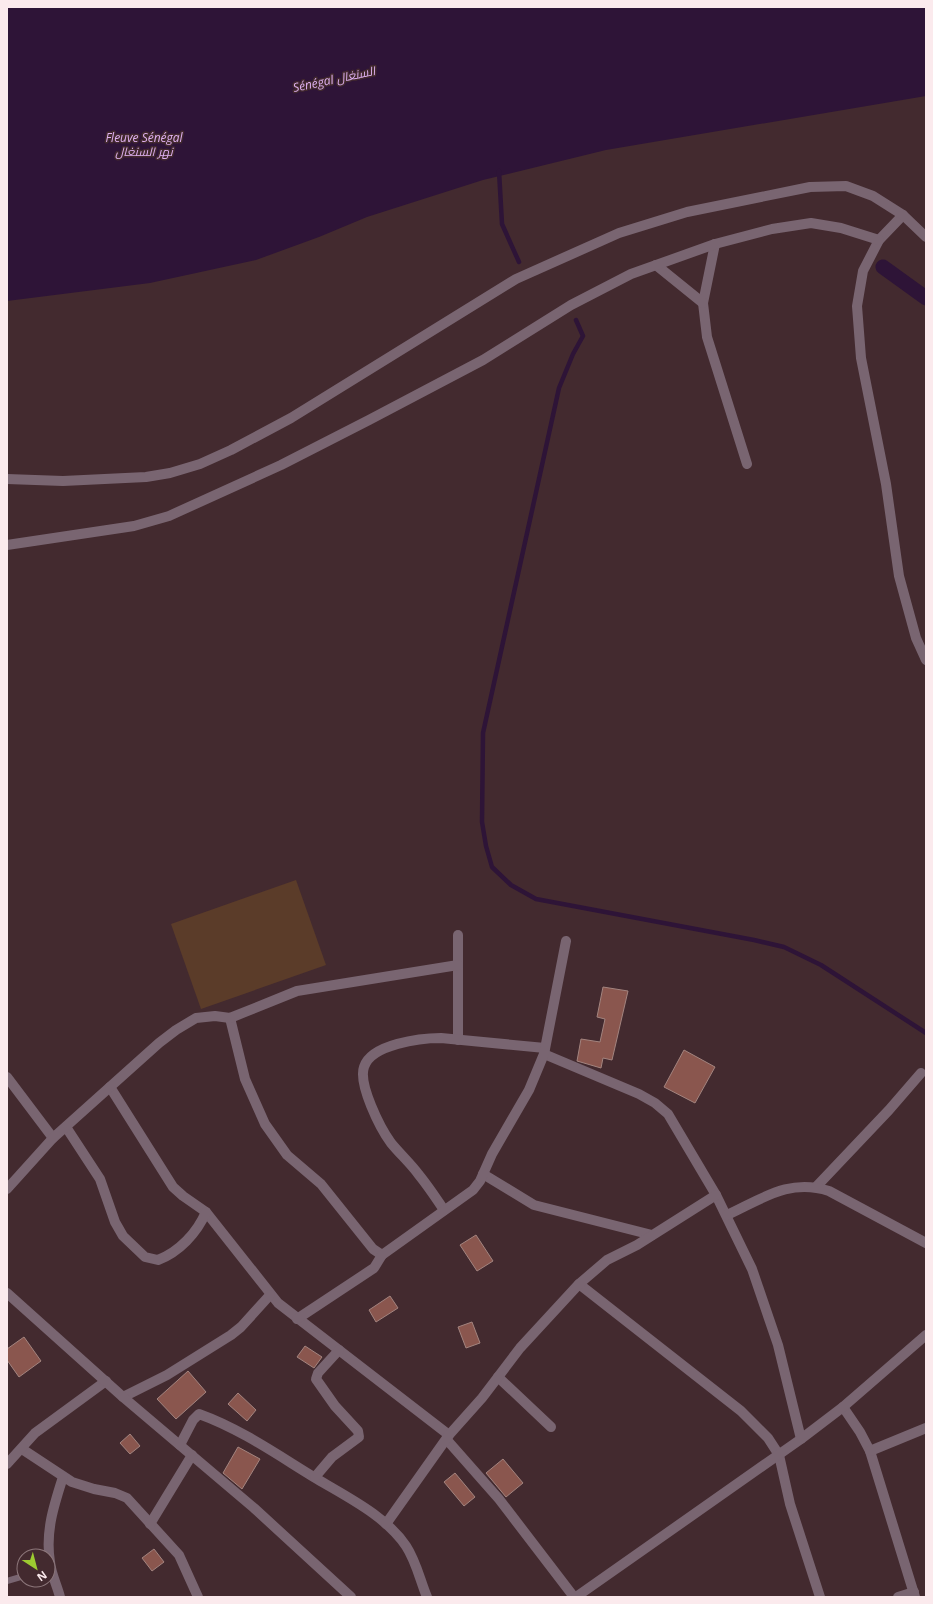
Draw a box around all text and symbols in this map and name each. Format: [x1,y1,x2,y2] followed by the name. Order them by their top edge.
[291,62,378,96] water label: Sénégal السنغال
[105,129,184,160] water label: Fleuve Sénégal نهر السنغال
[16,1548,56,1588] north arrow
[34,1568,50,1585] text: N

